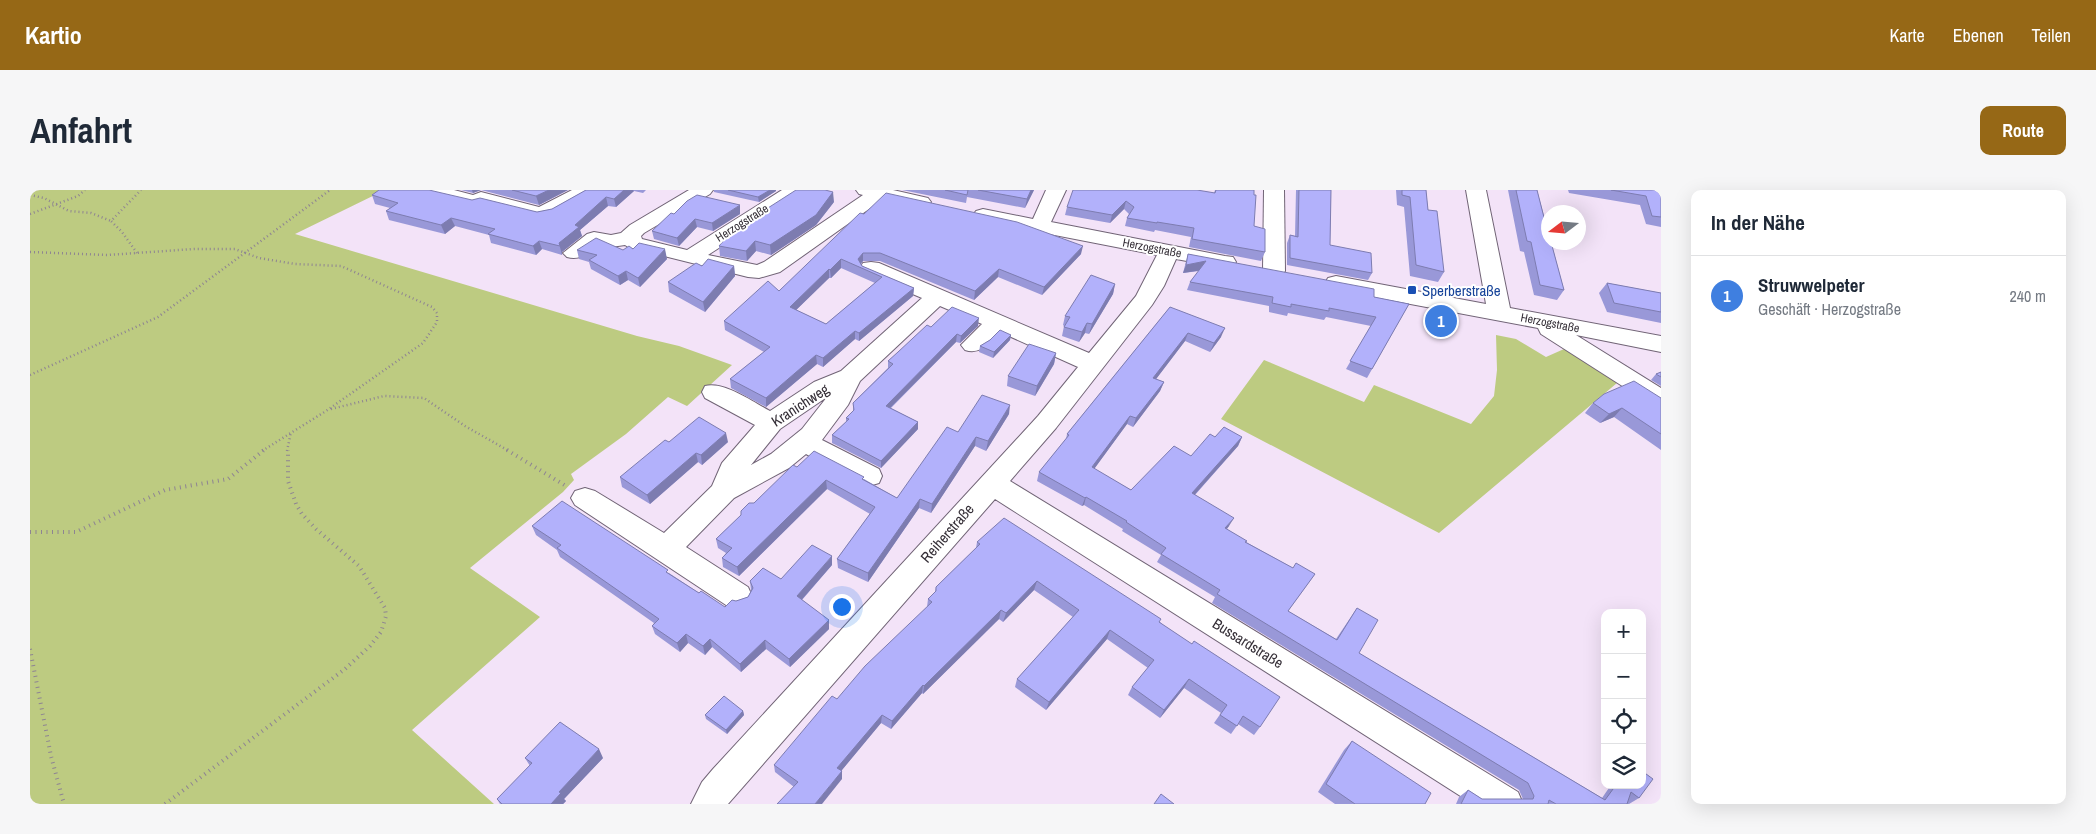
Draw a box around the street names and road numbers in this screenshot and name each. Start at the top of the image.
street label: Herzogstraße [712,200,772,246]
street label: Herzogstraße [1121,234,1183,262]
street label: Herzogstraße [1519,309,1581,337]
street label: Kranichweg [767,378,833,431]
street label: Reiherstraße [916,499,979,567]
street label: Bussardstraße [1209,613,1288,673]

